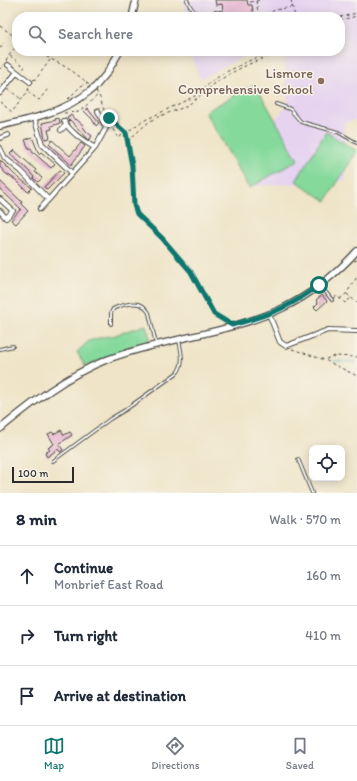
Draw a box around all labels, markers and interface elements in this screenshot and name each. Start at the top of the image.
search box [12,12,345,56]
icon: search [26,23,48,45]
text: Search here [58,25,133,43]
place label: Lismore Comprehensive School [178,65,313,98]
marker: Lismore Comprehensive School [316,76,326,86]
route end [100,109,118,127]
route start [310,276,328,294]
map controls [309,445,345,481]
button: locate [309,445,345,481]
scale bar [12,465,74,484]
text: 100 m [18,467,48,480]
text: 8 min [16,509,57,529]
text: Walk · 570 m [269,512,341,527]
text: Continue [54,559,113,577]
icon: ahead [16,565,38,587]
text: 160 m [306,568,341,583]
text: Monbrief East Road [54,577,164,592]
icon: right [16,625,38,647]
text: Turn right [54,627,118,645]
text: 410 m [305,628,341,643]
icon: arrive [16,685,38,707]
text: Arrive at destination [54,687,186,705]
tab: Map [43,735,65,772]
tab: Directions [151,735,200,772]
tab: Saved [286,735,314,772]

